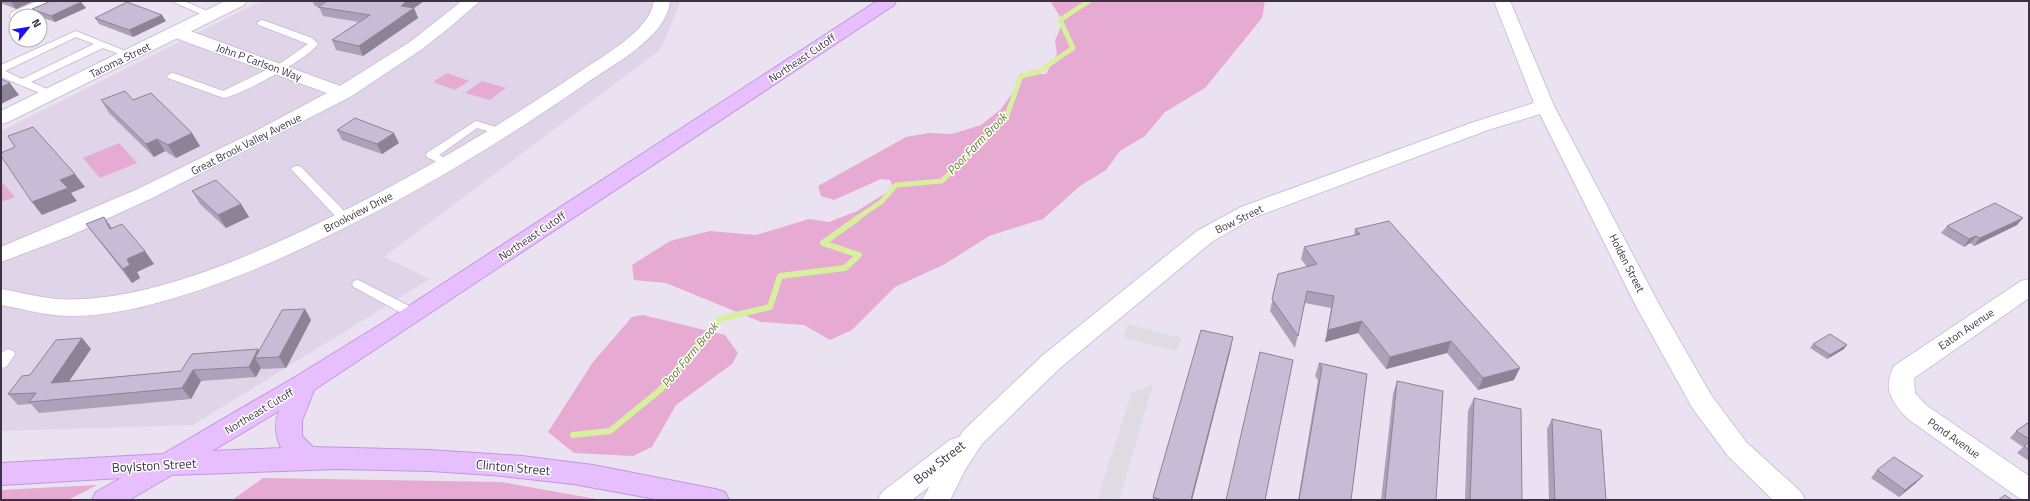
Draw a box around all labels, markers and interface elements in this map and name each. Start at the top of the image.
north arrow [8,8,48,48]
text: N [28,16,45,30]
street label: Northeast Cutoff [765,29,839,86]
street label: Tacoma Street [87,38,153,82]
street label: John P Carlson Way [214,39,304,85]
water label: Poor Farm Brook [942,107,1012,179]
street label: Great Brook Valley Avenue [188,109,304,179]
street label: Brookview Drive [321,188,396,236]
street label: Bow Street [1212,200,1266,238]
street label: Northeast Cutoff [495,207,569,264]
street label: Holden Street [1605,231,1649,295]
street label: Eaton Avenue [1935,304,1997,354]
water label: Poor Farm Brook [657,317,724,391]
street label: Northeast Cutoff [221,384,297,438]
street label: Pond Avenue [1924,414,1984,462]
street label: Bow Street [909,435,970,489]
street label: Boylston Street [111,453,197,477]
street label: Clinton Street [475,454,551,480]

